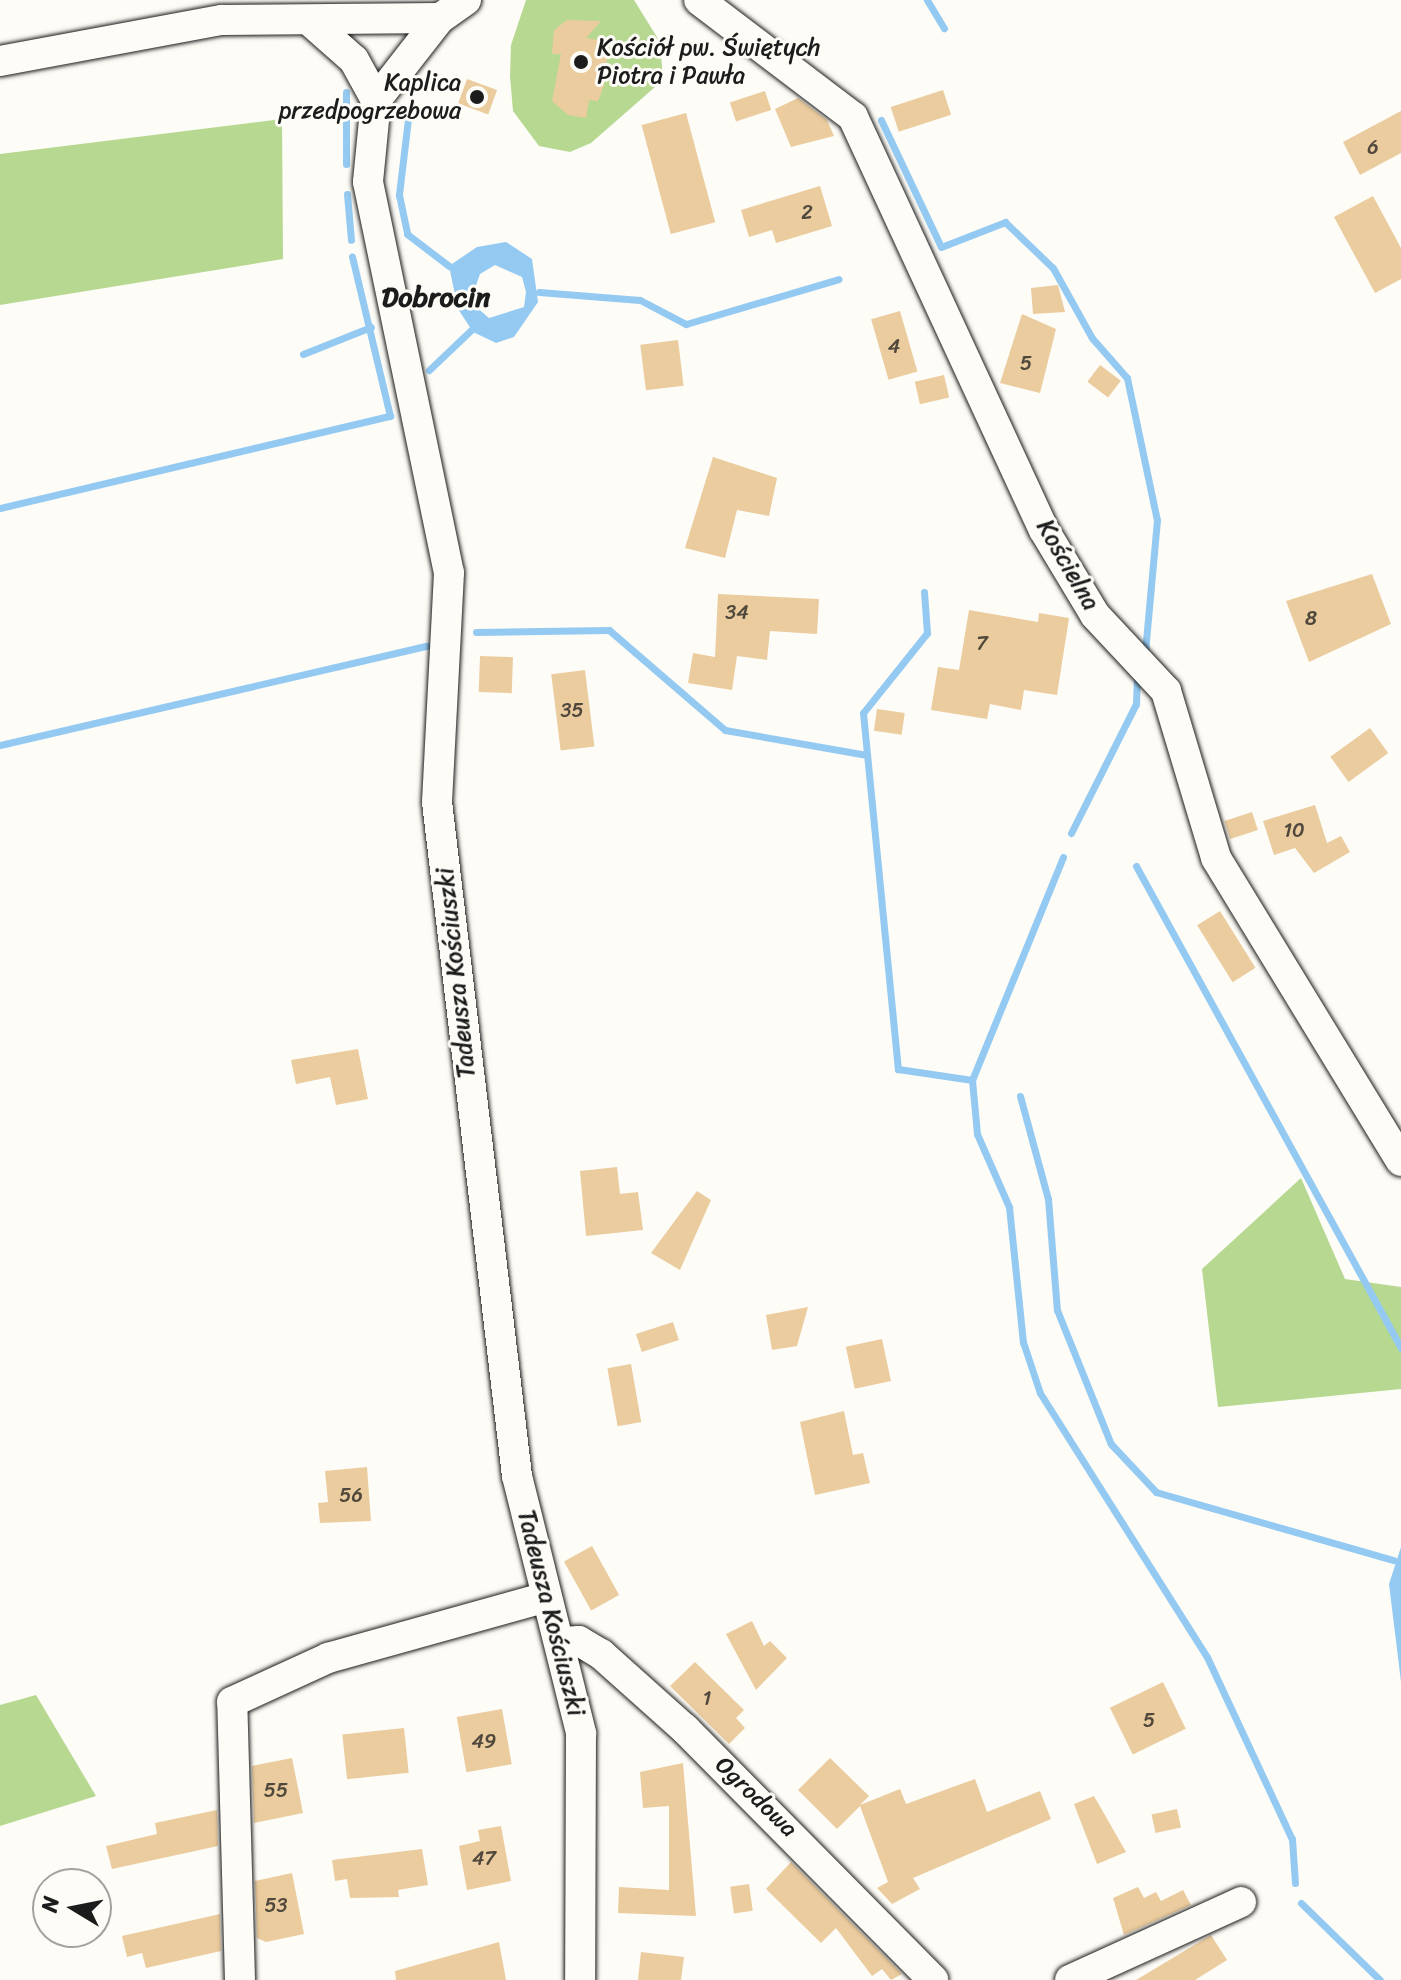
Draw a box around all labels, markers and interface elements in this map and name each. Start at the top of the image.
place label: Kościół pw. Świętych Piotra i Pawła [597,34,820,90]
marker: Kościół pw. Świętych Piotra i Pawła [572,53,590,71]
place label: Kaplica przedpogrzebowa [279,69,461,125]
marker: Kaplica przedpogrzebowa [468,88,486,106]
house number: 6 [1367,135,1379,159]
house number: 2 [801,200,813,224]
district label: Dobrocin [382,280,490,314]
house number: 4 [888,334,900,358]
house number: 5 [1020,351,1032,375]
street label: Kościelna [1031,515,1105,615]
house number: 34 [725,600,749,624]
house number: 8 [1305,606,1317,630]
house number: 7 [976,631,988,655]
house number: 35 [560,698,584,722]
house number: 10 [1283,818,1305,842]
street label: Tadeusza Kościuszki [431,866,481,1080]
house number: 56 [339,1483,363,1507]
street label: Tadeusza Kościuszki [511,1506,591,1720]
house number: 1 [703,1686,711,1710]
house number: 5 [1143,1708,1155,1732]
house number: 49 [472,1729,496,1753]
street label: Ogrodowa [709,1751,803,1843]
house number: 55 [264,1778,288,1802]
house number: 47 [472,1846,496,1870]
north arrow [32,1868,112,1948]
text: N [29,1893,70,1915]
house number: 53 [264,1893,288,1917]

